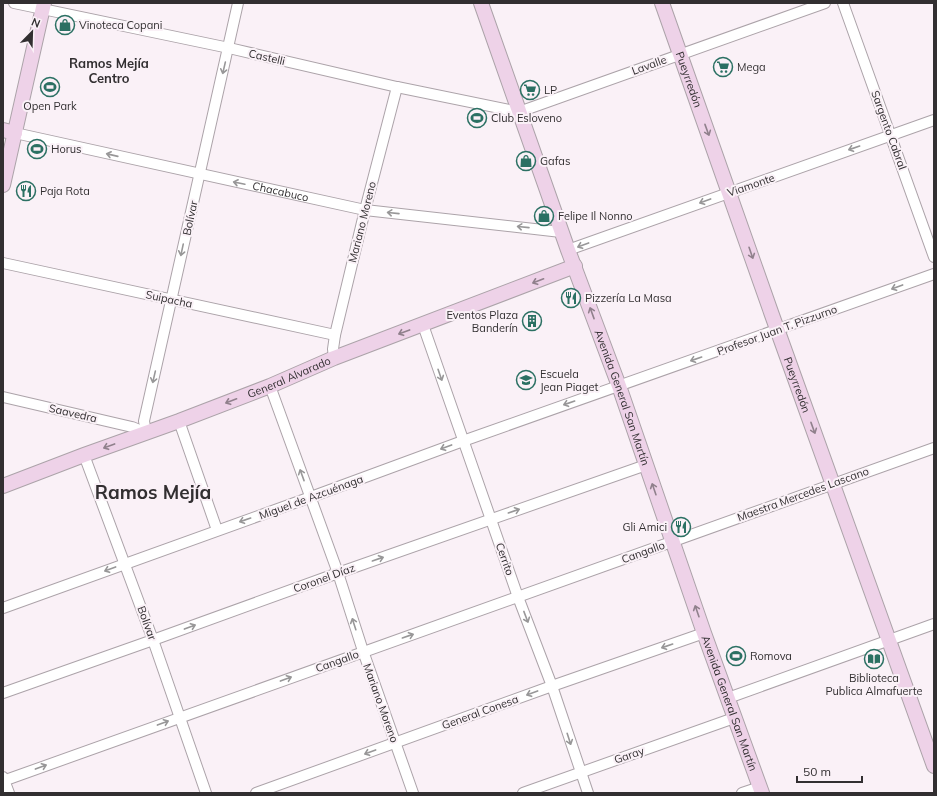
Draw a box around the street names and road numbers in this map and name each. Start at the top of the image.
street label: Castelli [247,46,287,68]
street label: Pueyrredón [673,49,705,109]
street label: Lavalle [630,52,668,78]
street label: Sargento Cabral [868,89,910,171]
street label: Viamonte [726,170,776,200]
street label: Chacabuco [251,178,310,204]
street label: Mariano Moreno [345,180,379,264]
street label: Bolívar [179,199,201,237]
street label: Suipacha [144,287,194,311]
street label: Profesor Juan T. Pizzurno [715,302,839,358]
street label: Avenida General San Martín [591,328,653,467]
street label: General Alvarado [245,353,333,401]
street label: Pueyrredón [781,355,814,415]
street label: Saavedra [48,401,98,425]
street label: Maestra Mercedes Lascano [735,464,871,524]
street label: Miguel de Azcuénaga [257,472,365,522]
street label: Cangallo [619,538,667,566]
street label: Cerrito [493,541,517,577]
street label: Coronel Díaz [291,560,357,596]
street label: Bolívar [134,604,160,642]
street label: Avenida General San Martín [698,633,760,773]
street label: Cangallo [313,647,361,675]
street label: Mariano Moreno [360,662,402,744]
street label: General Conesa [440,692,520,732]
street label: Garay [612,743,646,767]

